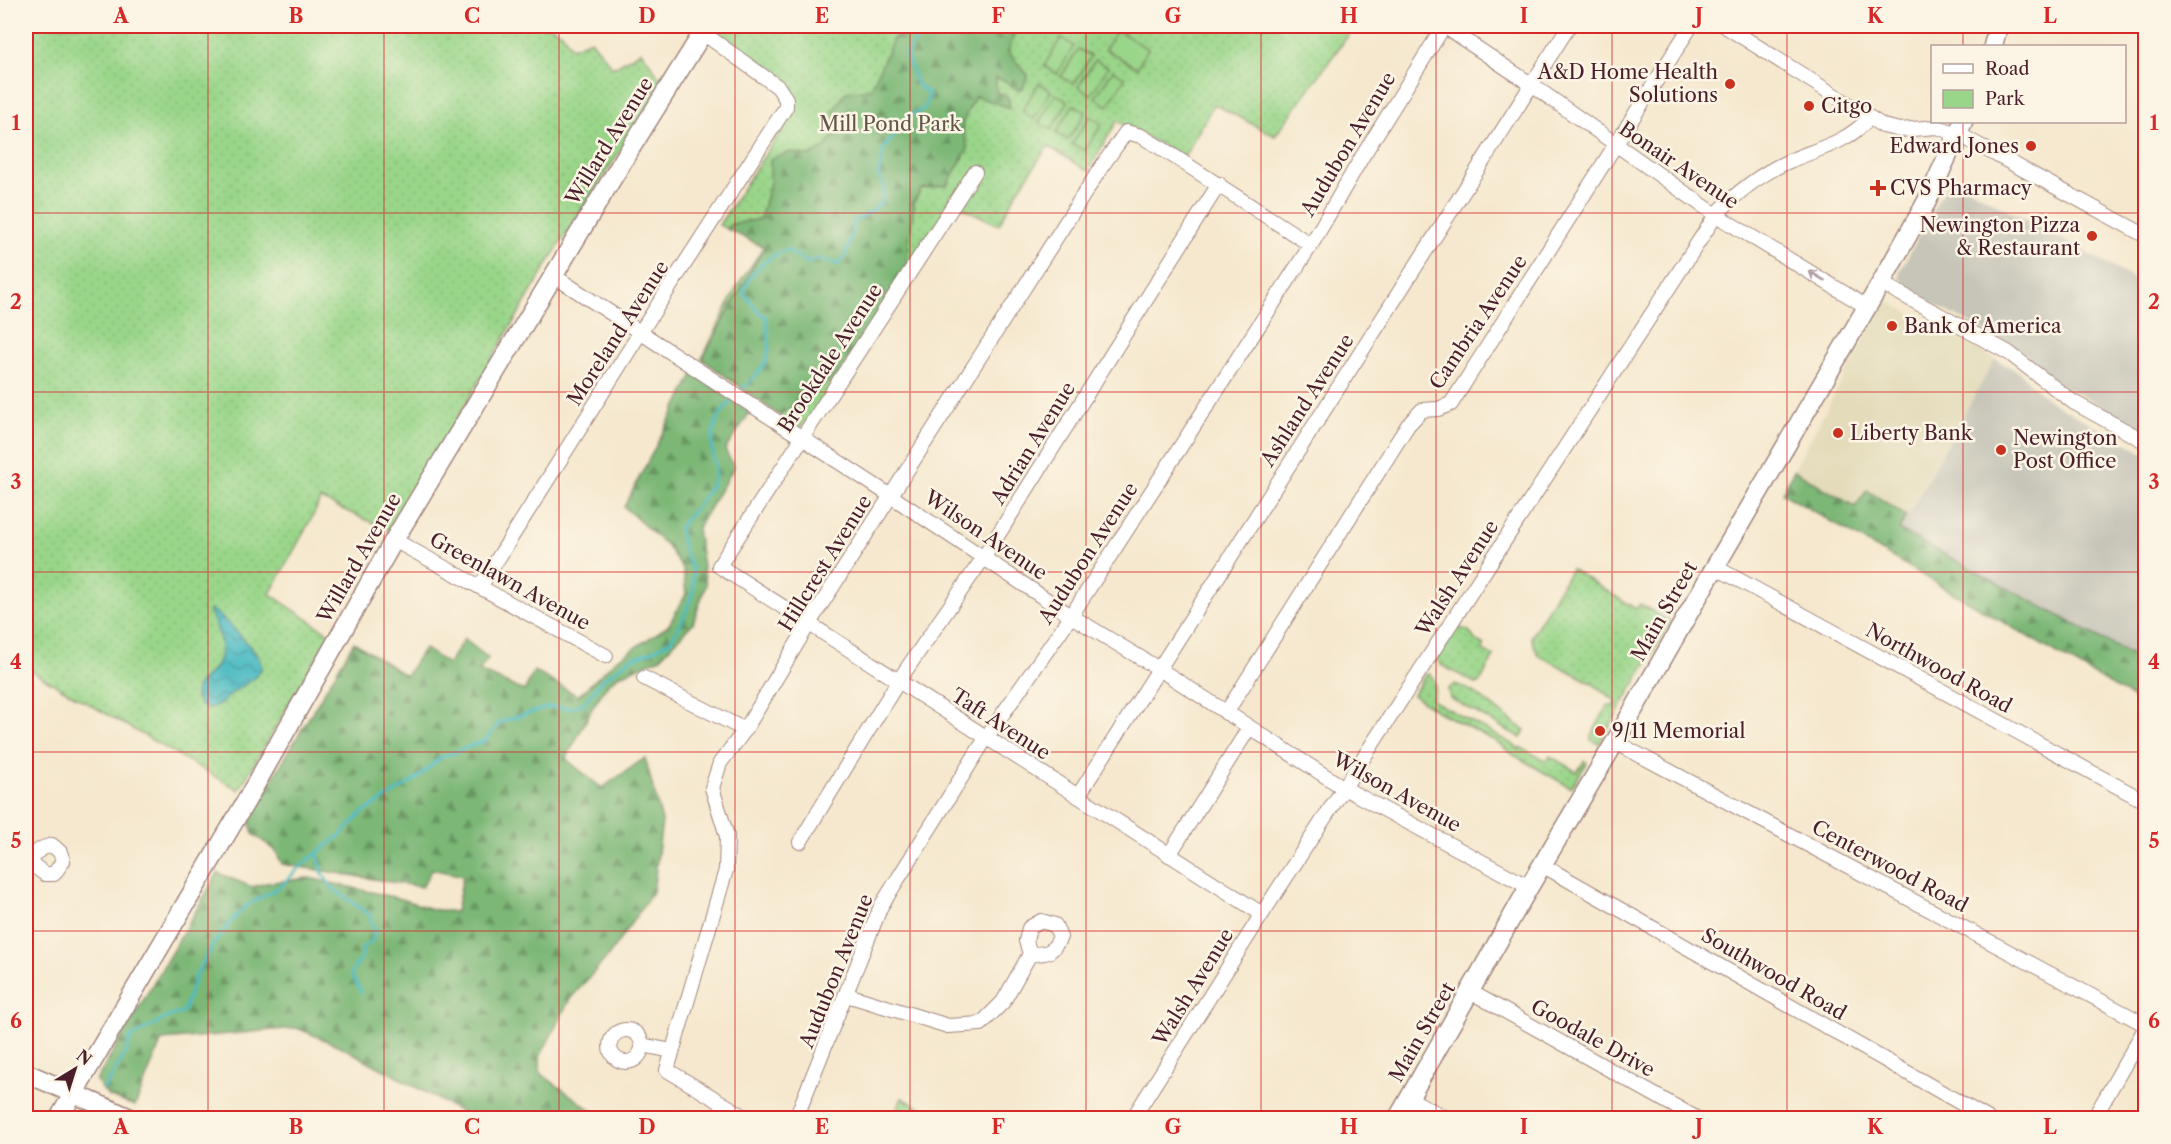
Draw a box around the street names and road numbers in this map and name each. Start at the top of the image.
street label: Audubon Avenue [1295,68,1400,221]
street label: Willard Avenue [560,73,658,210]
street label: Bonair Avenue [1615,116,1743,214]
street label: Cambria Avenue [1424,250,1532,394]
street label: Moreland Avenue [562,256,674,410]
street label: Brookdale Avenue [773,279,887,437]
street label: Ashland Avenue [1255,329,1359,471]
street label: Adrian Avenue [985,377,1080,510]
street label: Audubon Avenue [1033,478,1143,629]
street label: Wilson Avenue [919,485,1052,585]
street label: Willard Avenue [312,489,406,628]
street label: Hillcrest Avenue [773,490,877,636]
street label: Walsh Avenue [1410,516,1503,641]
street label: Greenlawn Avenue [426,527,594,635]
street label: Main Street [1626,557,1702,665]
street label: Northwood Road [1862,618,2016,718]
street label: Taft Avenue [947,683,1055,765]
street label: Wilson Avenue [1328,746,1465,837]
street label: Centerwood Road [1808,815,1972,917]
street label: Audubon Avenue [794,891,878,1052]
street label: Southwood Road [1697,923,1851,1025]
street label: Walsh Avenue [1147,924,1239,1051]
street label: Main Street [1384,978,1460,1086]
street label: Goodale Drive [1527,994,1659,1082]

